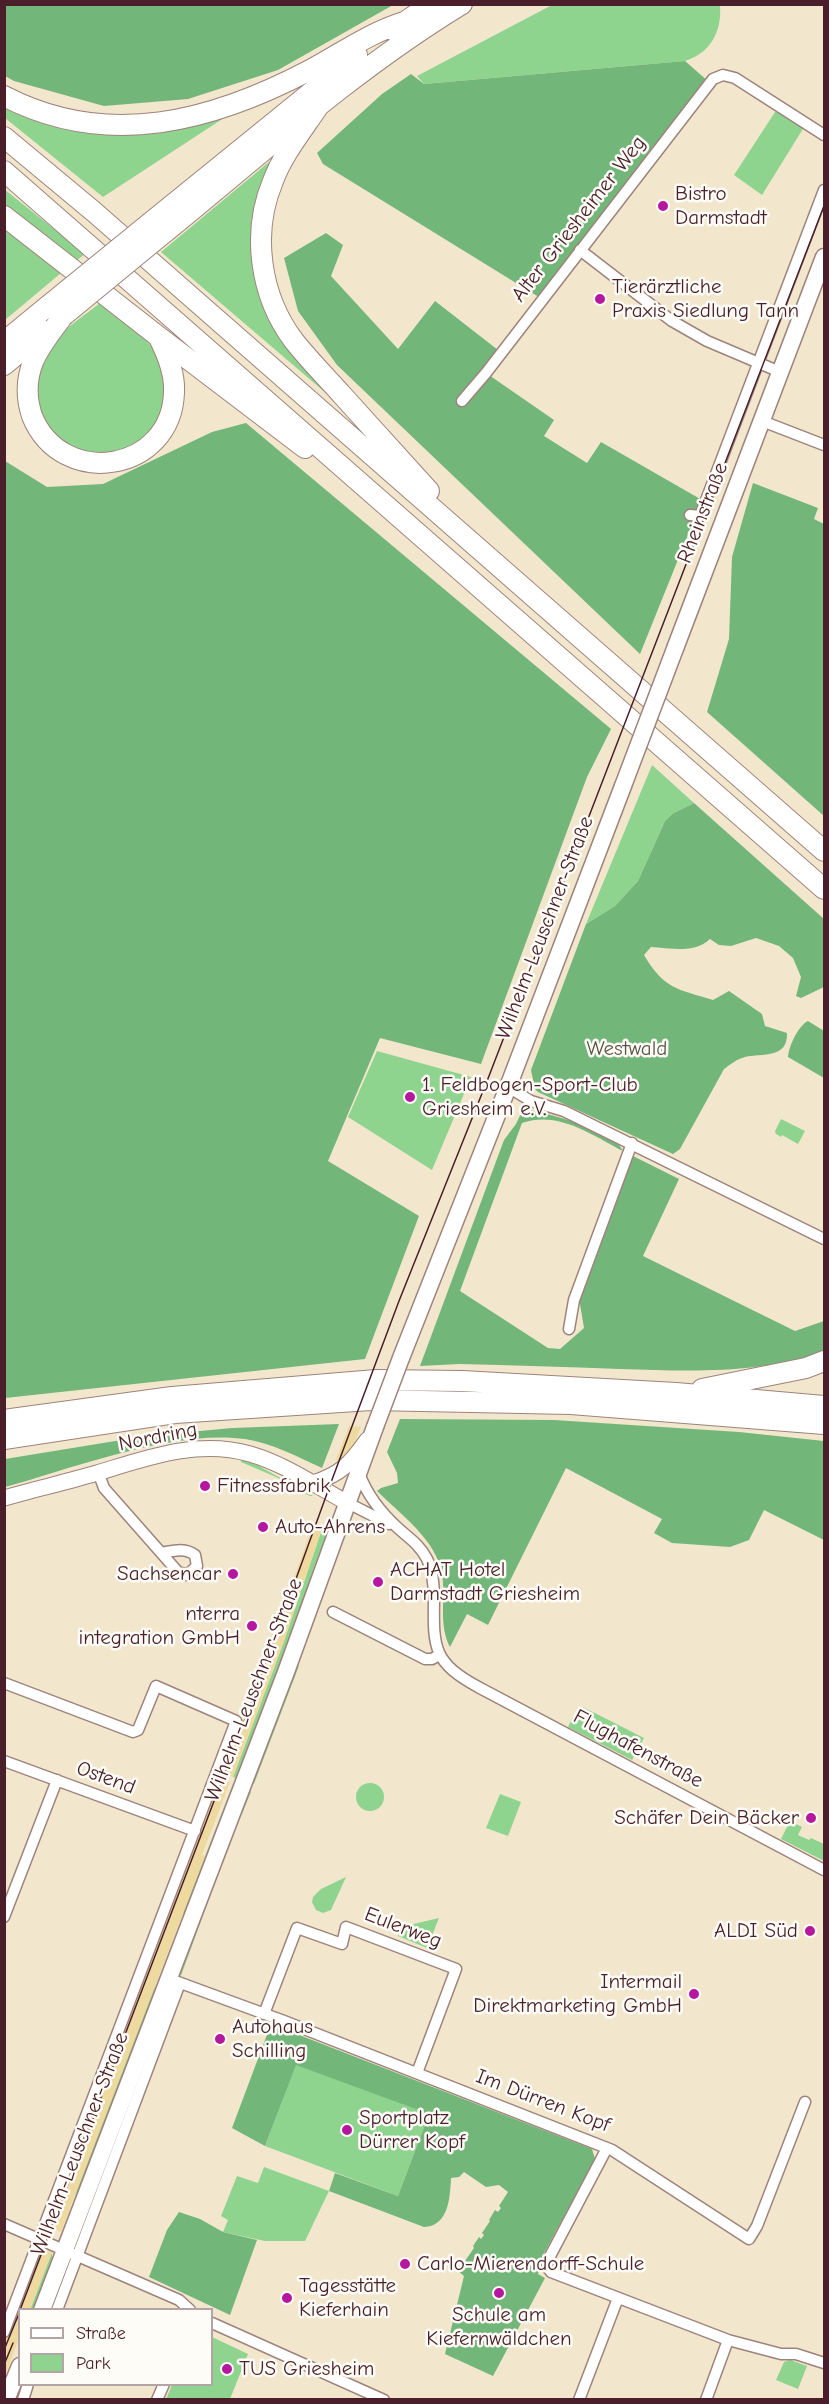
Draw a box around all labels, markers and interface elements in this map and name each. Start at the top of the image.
street label: Alter Griesheimer Weg [506,131,652,307]
place label: Bistro Darmstadt [675,181,767,231]
marker: Bistro Darmstadt [656,199,670,213]
place label: Tierärztliche Praxis Siedlung Tann [612,274,799,324]
marker: Tierärztliche Praxis Siedlung Tann [593,292,607,306]
street label: Rheinstraße [672,459,734,567]
street label: Wilhelm-Leuschner-Straße [491,813,599,1043]
park label: Westwald [587,1036,667,1062]
place label: 1. Feldbogen-Sport-Club Griesheim e.V. [422,1072,638,1122]
marker: 1. Feldbogen-Sport-Club Griesheim e.V. [403,1090,417,1104]
street label: Nordring [117,1417,199,1457]
place label: Fitnessfabrik [217,1473,330,1499]
marker: Fitnessfabrik [198,1479,212,1493]
place label: Auto-Ahrens [275,1514,385,1540]
marker: Auto-Ahrens [256,1520,270,1534]
place label: ACHAT Hotel Darmstadt Griesheim [390,1557,580,1607]
place label: Sachsencar [117,1561,221,1587]
marker: Sachsencar [226,1567,240,1581]
street label: Wilhelm-Leuschner-Straße [200,1575,308,1805]
marker: ACHAT Hotel Darmstadt Griesheim [371,1575,385,1589]
place label: nterra integration GmbH [78,1601,240,1651]
marker: nterra integration GmbH [245,1619,259,1633]
street label: Flughafenstraße [569,1704,707,1794]
street label: Ostend [73,1756,139,1800]
place label: Schäfer Dein Bäcker [614,1805,799,1831]
marker: Schäfer Dein Bäcker [804,1811,818,1825]
street label: Eulerweg [361,1902,445,1954]
place label: ALDI Süd [714,1918,798,1944]
marker: ALDI Süd [803,1924,817,1938]
place label: Intermail Direktmarketing GmbH [473,1969,682,2019]
marker: Intermail Direktmarketing GmbH [687,1987,701,2001]
place label: Autohaus Schilling [232,2014,313,2064]
street label: Wilhelm-Leuschner-Straße [26,2029,134,2259]
marker: Autohaus Schilling [213,2032,227,2046]
street label: Im Dürren Kopf [472,2064,614,2138]
place label: Sportplatz Dürrer Kopf [359,2105,465,2155]
marker: Sportplatz Dürrer Kopf [340,2123,354,2137]
place label: Carlo-Mierendorff-Schule [417,2251,644,2277]
marker: Carlo-Mierendorff-Schule [398,2257,412,2271]
place label: Tagesstätte Kieferhain [299,2273,396,2323]
marker: Schule am Kiefernwäldchen [492,2286,506,2300]
marker: Tagesstätte Kieferhain [280,2291,294,2305]
place label: Schule am Kiefernwäldchen [426,2302,572,2352]
legend [18,2308,213,2386]
text: Straße [76,2323,126,2344]
text: Park [76,2353,110,2374]
place label: TUS Griesheim [239,2356,374,2382]
marker: TUS Griesheim [220,2362,234,2376]

